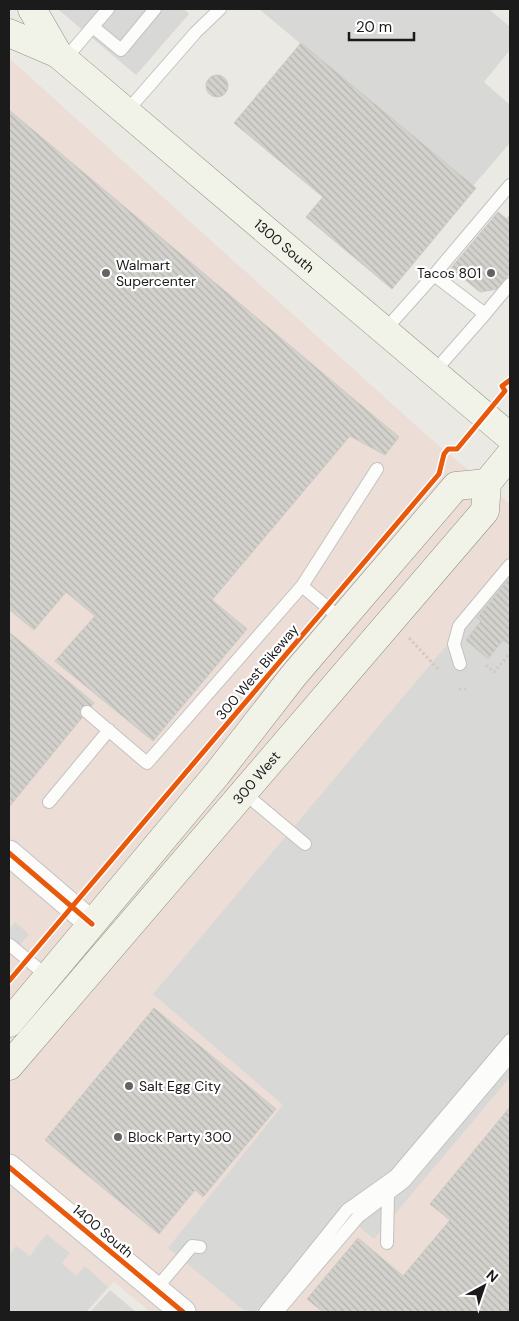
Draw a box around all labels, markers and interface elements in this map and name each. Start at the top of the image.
scale bar [349,10,414,42]
text: 20 m [356,17,392,37]
street label: 1300 South [250,215,318,276]
place label: Walmart Supercenter [116,256,196,290]
place label: Tacos 801 [417,264,481,282]
marker: Walmart Supercenter [100,267,112,279]
marker: Tacos 801 [485,267,497,279]
street label: 300 West Bikeway [212,620,302,724]
street label: 300 West [229,747,284,808]
place label: Salt Egg City [139,1077,221,1095]
marker: Salt Egg City [123,1080,135,1092]
place label: Block Party 300 [128,1128,232,1146]
marker: Block Party 300 [112,1131,124,1143]
street label: 1400 South [69,1200,137,1262]
north arrow [459,1261,509,1311]
text: N [483,1266,502,1286]

